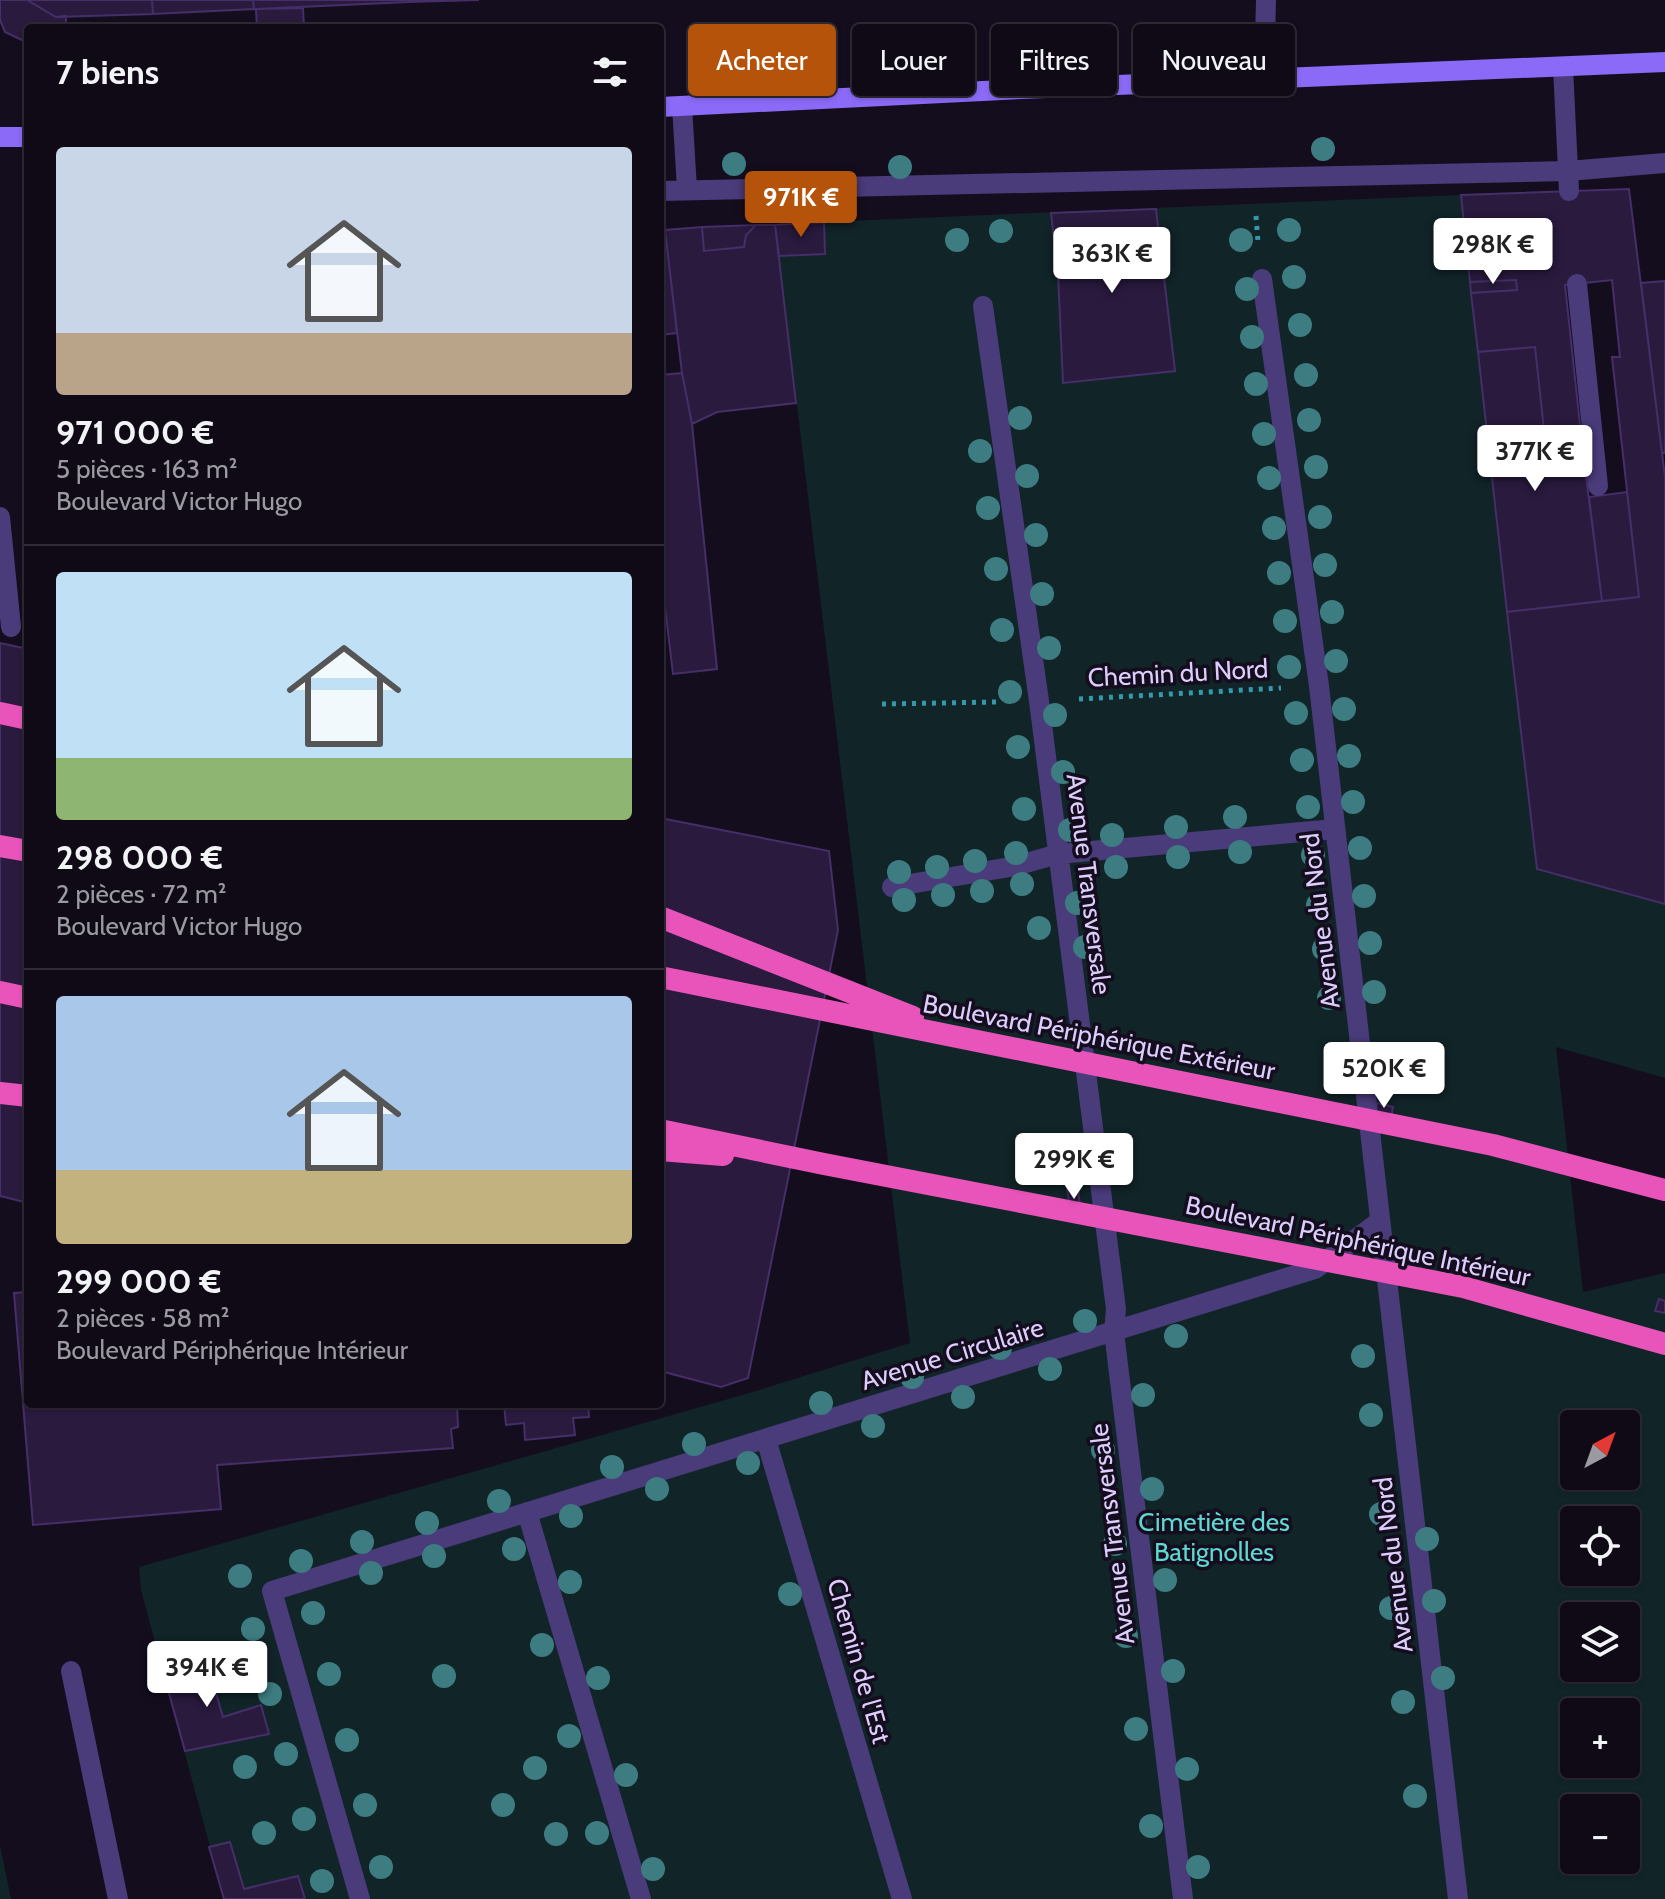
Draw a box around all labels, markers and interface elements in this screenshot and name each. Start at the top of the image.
chip: Acheter [688,24,836,96]
chip: Louer [852,24,975,96]
chip: Filtres [991,24,1117,96]
chip: Nouveau [1133,24,1295,96]
icon: filters [588,50,632,94]
text: 7 biens [56,51,159,93]
pin: 971K € [736,171,866,239]
text: 971K € [763,181,839,213]
icon: home [272,199,416,343]
pin: 298K € [1428,218,1558,286]
pin: 363K € [1047,227,1177,295]
text: 298K € [1452,228,1534,260]
text: 363K € [1071,237,1153,269]
text: 971 000 € [56,411,214,453]
pin: 377K € [1470,425,1600,493]
text: 377K € [1495,435,1575,467]
text: 5 pièces · 163 m² [56,453,237,485]
text: Boulevard Victor Hugo [56,485,302,517]
icon: home [272,624,416,768]
street label: Chemin du Nord [1087,652,1269,694]
street label: Avenue Transversale [1060,772,1118,996]
street label: Avenue du Nord [1293,831,1347,1011]
text: 298 000 € [56,836,223,878]
text: 2 pièces · 72 m² [56,878,226,910]
text: Boulevard Victor Hugo [56,910,302,942]
street label: Boulevard Périphérique Extérieur [920,987,1279,1087]
pin: 520K € [1319,1042,1449,1110]
icon: home [272,1048,416,1192]
text: 520K € [1342,1052,1426,1084]
pin: 299K € [1009,1133,1139,1201]
text: 299K € [1033,1143,1115,1175]
street label: Boulevard Périphérique Intérieur [1183,1189,1534,1293]
text: 299 000 € [56,1260,221,1302]
text: 2 pièces · 58 m² [56,1302,229,1334]
street label: Avenue Circulaire [857,1311,1047,1397]
text: Boulevard Périphérique Intérieur [56,1334,408,1366]
north arrow [1560,1410,1640,1490]
map controls [1560,1410,1640,1874]
street label: Avenue Transversale [1083,1422,1141,1646]
street label: Avenue du Nord [1366,1475,1420,1655]
park label: Cimetière des Batignolles [1138,1506,1290,1568]
button: locate [1560,1506,1640,1586]
street label: Chemin de l'Est [820,1575,898,1747]
button: layers [1560,1602,1640,1682]
pin: 394K € [142,1641,272,1709]
text: 394K € [165,1651,249,1683]
button: + [1560,1698,1640,1778]
button: − [1560,1794,1640,1874]

